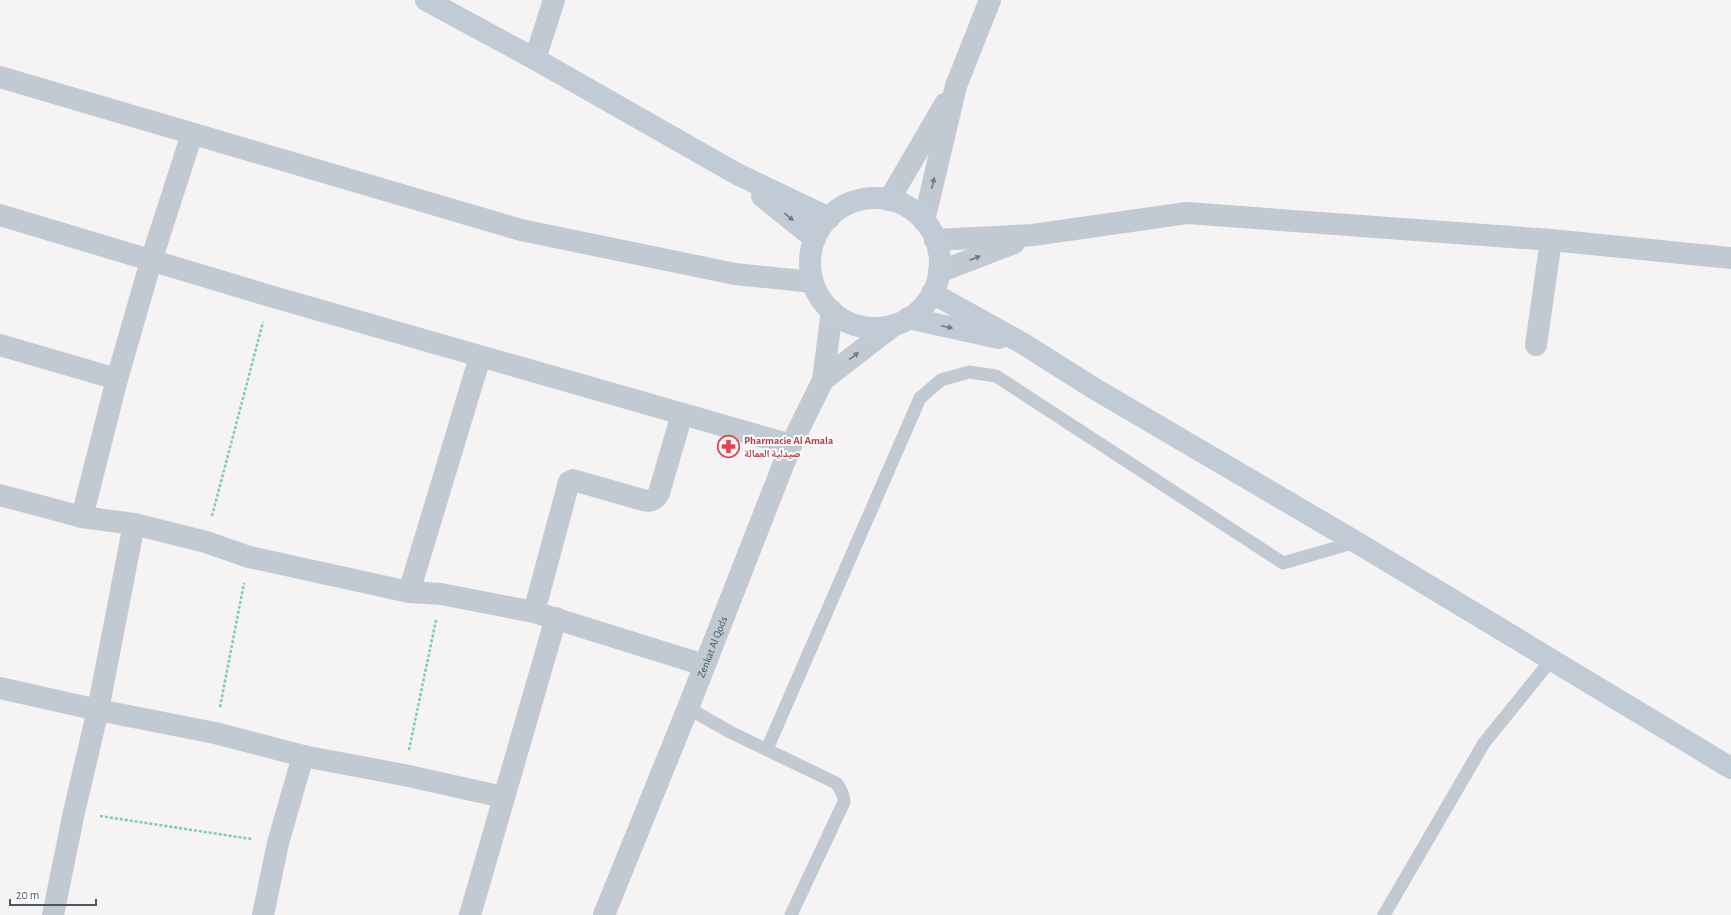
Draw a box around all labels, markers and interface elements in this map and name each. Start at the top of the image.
one-way arrow [931,177,937,189]
one-way arrow [783,213,794,221]
one-way arrow [970,254,982,260]
one-way arrow [940,324,953,330]
one-way arrow [848,352,859,361]
pharmacy icon: Pharmacie Al Amala صيدلية العمالة [715,433,741,459]
place label: Pharmacie Al Amala صيدلية العمالة [744,435,834,459]
street label: Zenkat Al Qods [695,615,729,679]
scale bar [10,881,96,907]
text: 20 m [16,889,39,901]

